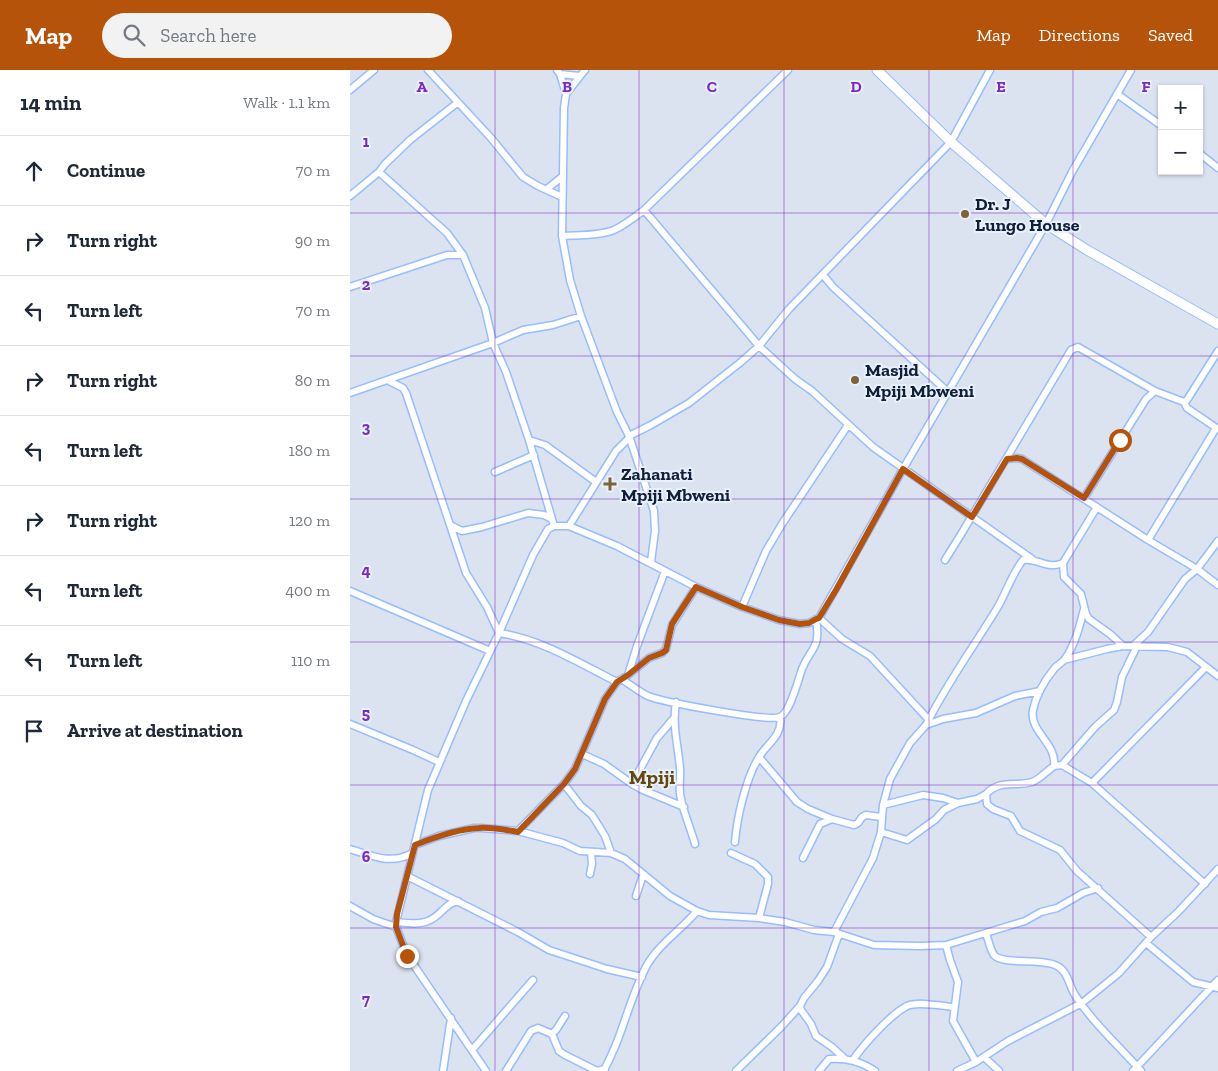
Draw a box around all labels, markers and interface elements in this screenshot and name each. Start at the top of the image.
search box [102,13,452,58]
text: Map [25,21,72,50]
icon: search [120,21,148,49]
text: Search here [160,24,257,47]
text: Map [976,24,1011,46]
text: Directions [1039,24,1120,46]
text: Saved [1148,24,1193,46]
text: A [417,77,428,96]
text: B [562,77,572,96]
text: C [707,77,717,96]
text: D [850,77,862,96]
text: E [996,77,1006,96]
text: F [1141,77,1151,96]
map controls [1158,85,1203,175]
button: + [1158,85,1203,130]
text: 14 min [20,90,82,115]
text: Walk · 1.1 km [243,93,330,112]
button: − [1158,130,1203,175]
text: 1 [363,132,370,151]
icon: ahead [20,157,48,185]
text: Continue [67,159,145,182]
text: 70 m [296,161,330,180]
place label: Dr. J Lungo House [975,193,1080,236]
marker: Dr. J Lungo House [959,208,971,220]
icon: right [20,227,48,255]
text: Turn right [67,229,157,252]
text: 90 m [295,231,330,250]
text: 2 [362,275,371,294]
icon: left [20,297,48,325]
text: Turn left [67,299,142,322]
text: 70 m [296,301,330,320]
place label: Masjid Mpiji Mbweni [865,359,975,402]
icon: right [20,367,48,395]
text: Turn right [67,369,157,392]
text: 80 m [295,371,330,390]
marker: Masjid Mpiji Mbweni [849,374,861,386]
text: 3 [362,418,371,437]
route start [1109,429,1132,452]
icon: left [20,437,48,465]
text: Turn left [67,439,142,462]
text: 180 m [289,441,330,460]
place label: Zahanati Mpiji Mbweni [621,463,731,506]
marker: Zahanati Mpiji Mbweni [603,477,617,491]
icon: right [20,507,48,535]
text: Turn right [67,509,157,532]
text: 120 m [289,511,330,530]
text: 4 [361,561,371,580]
icon: left [20,577,48,605]
text: Turn left [67,579,142,602]
text: 400 m [286,581,330,600]
icon: left [20,647,48,675]
text: Turn left [67,649,142,672]
text: 110 m [291,651,330,670]
text: 5 [362,704,370,723]
icon: arrive [20,717,48,745]
text: Arrive at destination [67,719,243,742]
district label: Mpiji [629,765,675,789]
text: 6 [362,847,371,866]
route end [396,945,419,968]
text: 7 [362,990,370,1009]

